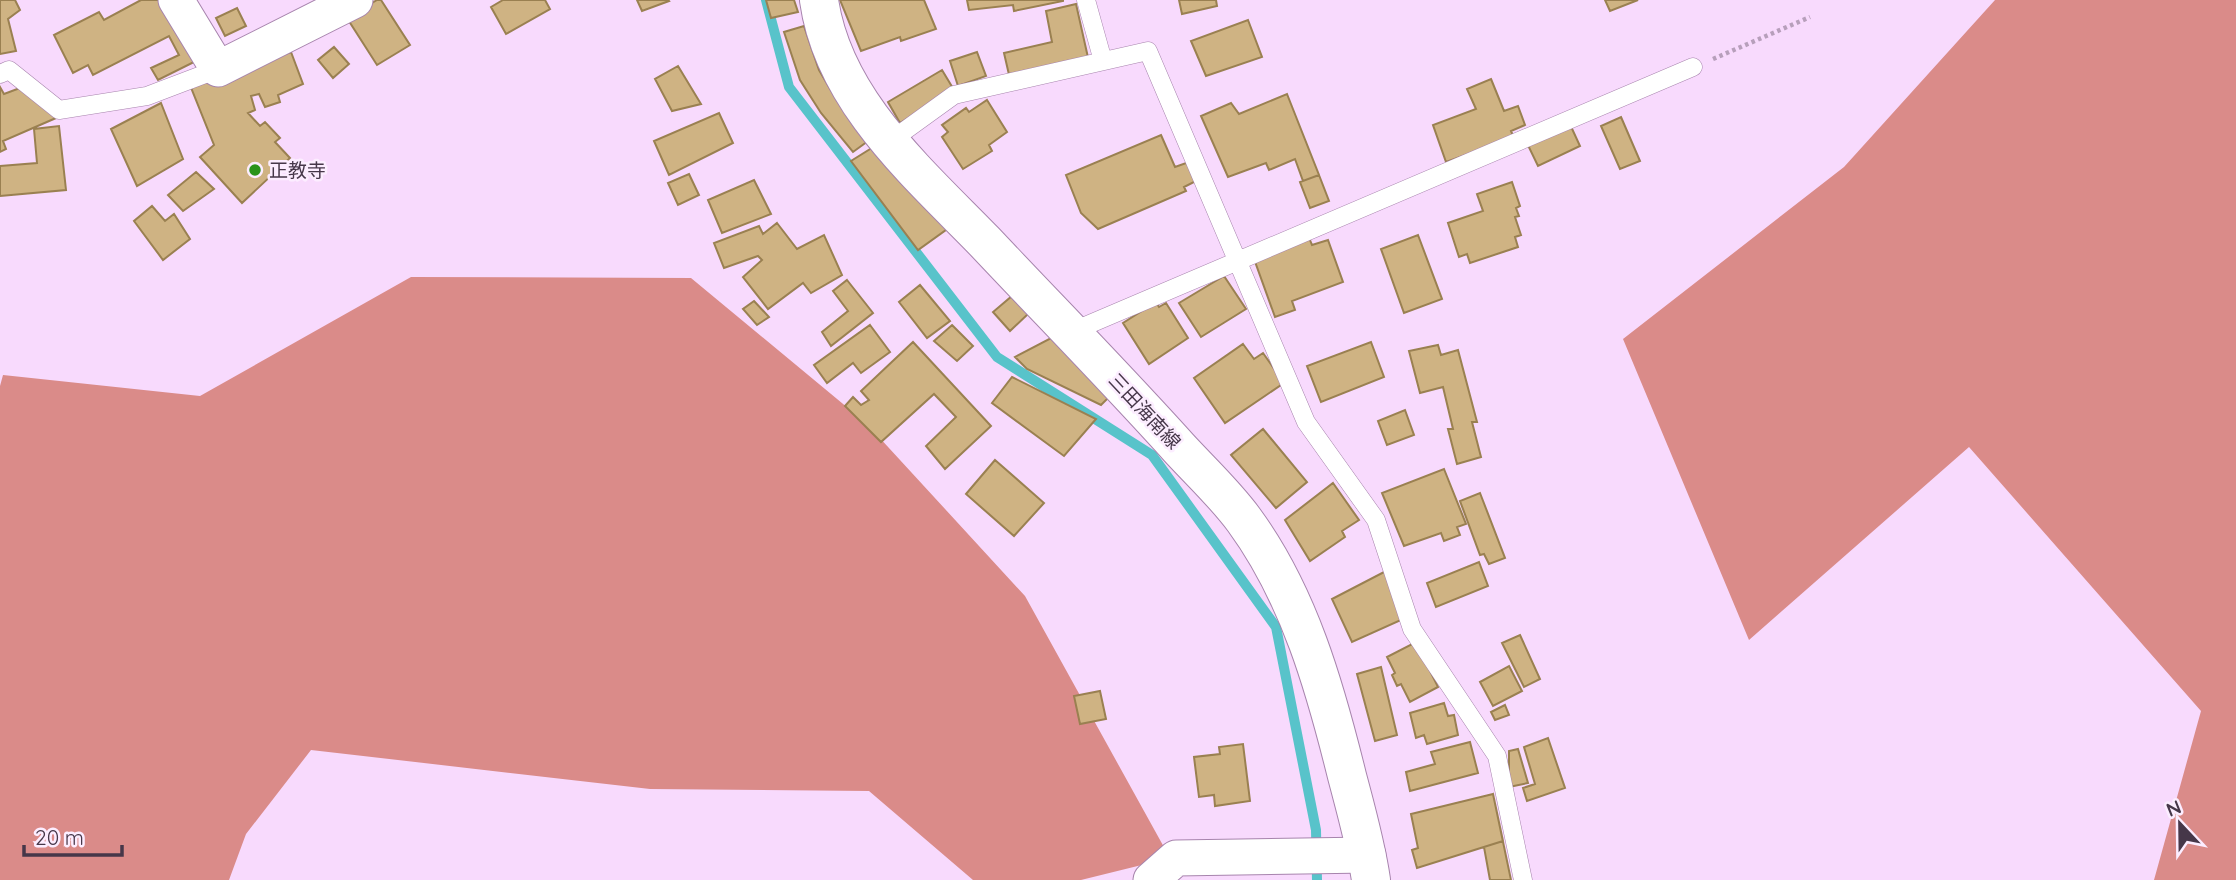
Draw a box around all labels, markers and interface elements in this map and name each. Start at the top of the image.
place label: 正教寺 [269,158,326,182]
marker: 正教寺 [247,162,263,178]
street label: 三田海南線 [1104,368,1186,454]
north arrow [2145,789,2215,859]
text: N [2163,794,2185,822]
scale bar [24,814,122,858]
text: 20 m [35,824,84,850]

